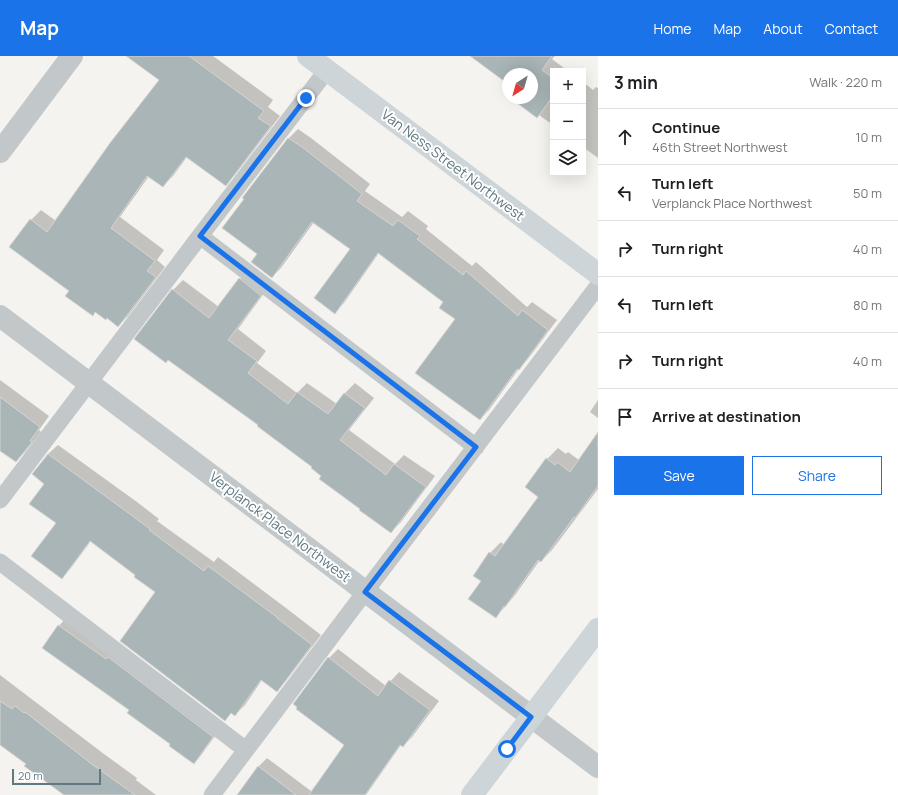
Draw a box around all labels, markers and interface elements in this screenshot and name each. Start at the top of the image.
text: Map [20,15,59,41]
text: Home [654,19,691,38]
text: Map [713,19,741,38]
text: About [763,19,803,38]
text: Contact [825,19,878,38]
north arrow [502,68,538,104]
map controls [550,68,586,176]
button: + [550,68,586,104]
text: 3 min [614,71,658,94]
text: Walk · 220 m [809,73,882,91]
route end [297,89,315,107]
button: − [550,104,586,140]
street label: Van Ness Street Northwest [378,105,529,225]
text: Continue [652,117,720,138]
icon: ahead [614,126,636,148]
text: 10 m [855,128,882,146]
text: 46th Street Northwest [652,138,788,156]
button: layers [550,140,586,176]
text: Turn left [652,173,714,194]
icon: left [614,182,636,204]
text: 50 m [853,184,882,202]
text: Verplanck Place Northwest [652,194,812,212]
icon: right [614,238,636,260]
text: Turn right [652,238,723,259]
text: 40 m [853,240,882,258]
icon: left [614,294,636,316]
text: Turn left [652,294,714,315]
text: 80 m [853,296,882,314]
icon: right [614,350,636,372]
text: Turn right [652,350,723,371]
text: 40 m [853,352,882,370]
icon: arrive [614,406,636,428]
text: Arrive at destination [652,406,801,427]
button: Save [614,456,744,495]
button: Share [752,456,882,495]
street label: Verplanck Place Northwest [206,467,355,586]
route start [498,740,516,758]
scale bar [12,767,101,786]
text: 20 m [18,768,43,783]

